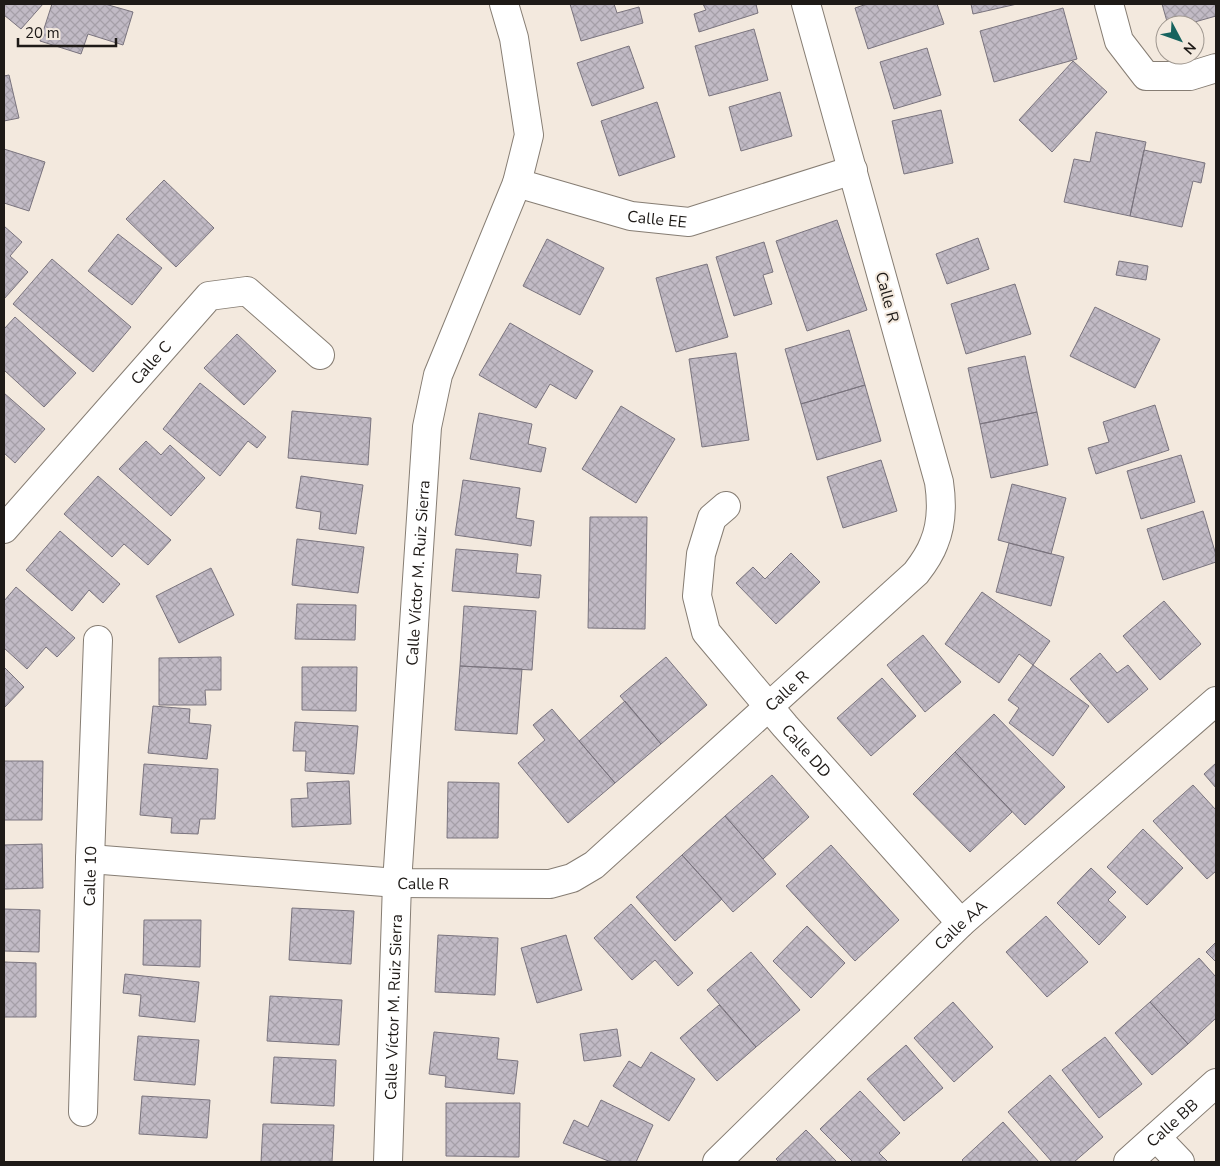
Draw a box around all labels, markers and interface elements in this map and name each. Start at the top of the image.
scale bar [18,15,115,47]
north arrow [1155,15,1205,65]
text: 20 m [25,23,60,43]
text: N [1179,38,1200,58]
street label: Calle EE [626,206,688,234]
street label: Calle R [870,269,904,325]
street label: Calle C [126,336,177,390]
street label: Calle Víctor M. Ruiz Sierra [401,479,435,666]
street label: Calle R [760,666,814,717]
street label: Calle DD [776,720,836,783]
street label: Calle 10 [79,846,102,907]
street label: Calle R [397,873,449,895]
street label: Calle AA [930,895,992,955]
street label: Calle Víctor M. Ruiz Sierra [380,914,408,1100]
street label: Calle BB [1142,1094,1203,1152]

